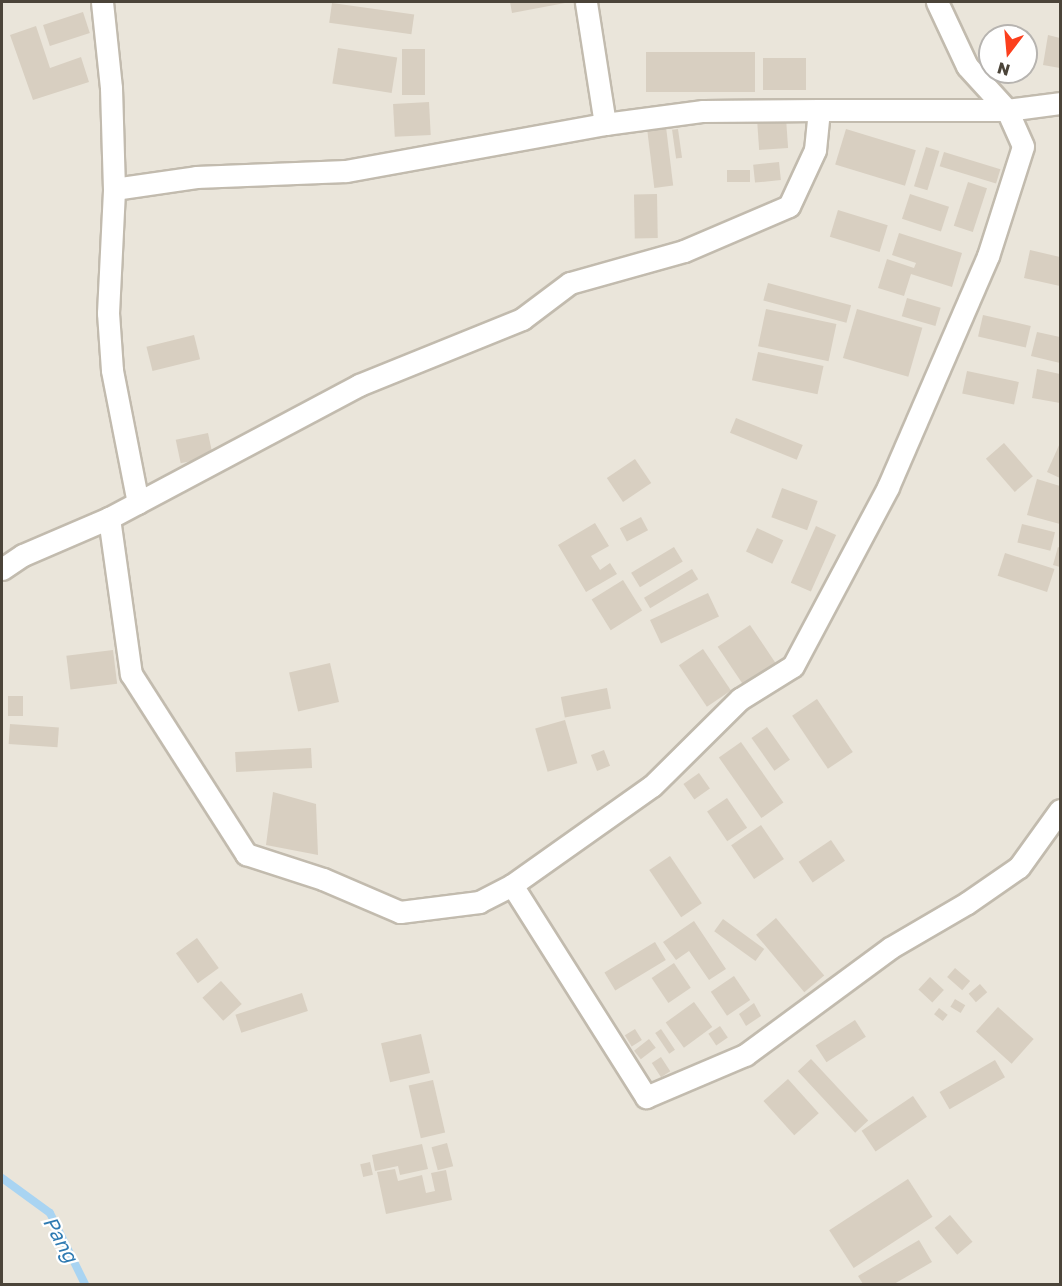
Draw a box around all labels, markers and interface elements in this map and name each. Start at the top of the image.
north arrow [978,24,1038,84]
text: N [995,58,1012,81]
water label: Pang [39,1212,83,1266]

